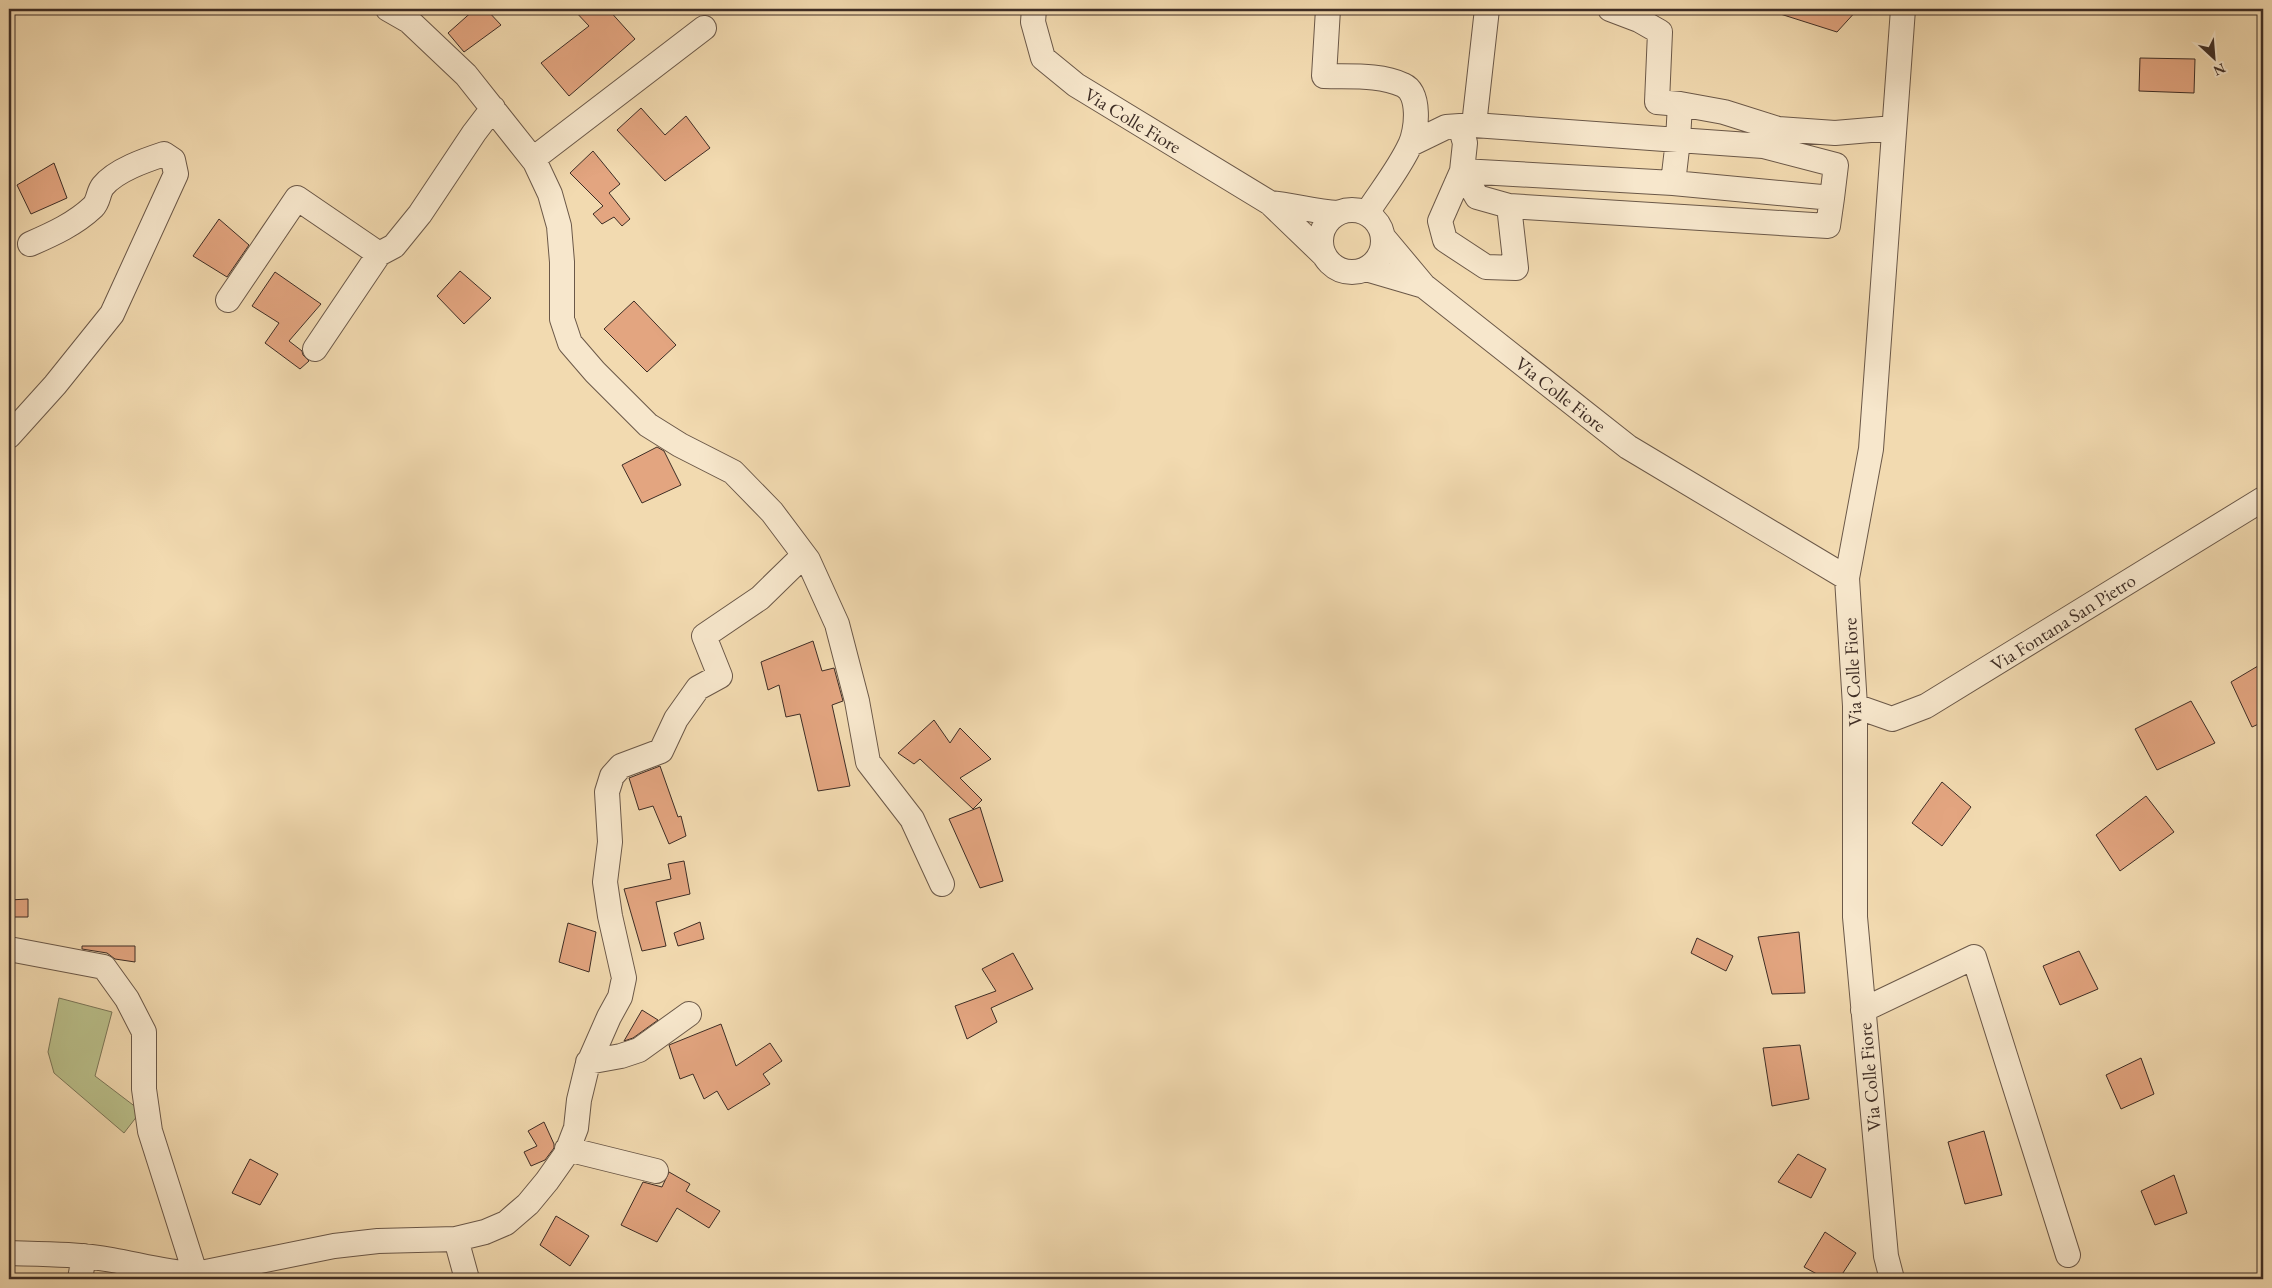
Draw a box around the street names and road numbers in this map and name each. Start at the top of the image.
street label: Via Colle Fiore [1080,82,1186,159]
street label: Via Colle Fiore [1510,351,1611,438]
street label: Via Fontana San Pietro [1986,568,2140,677]
street label: Via Colle Fiore [1837,617,1868,727]
street label: Via Colle Fiore [1852,1022,1887,1132]

